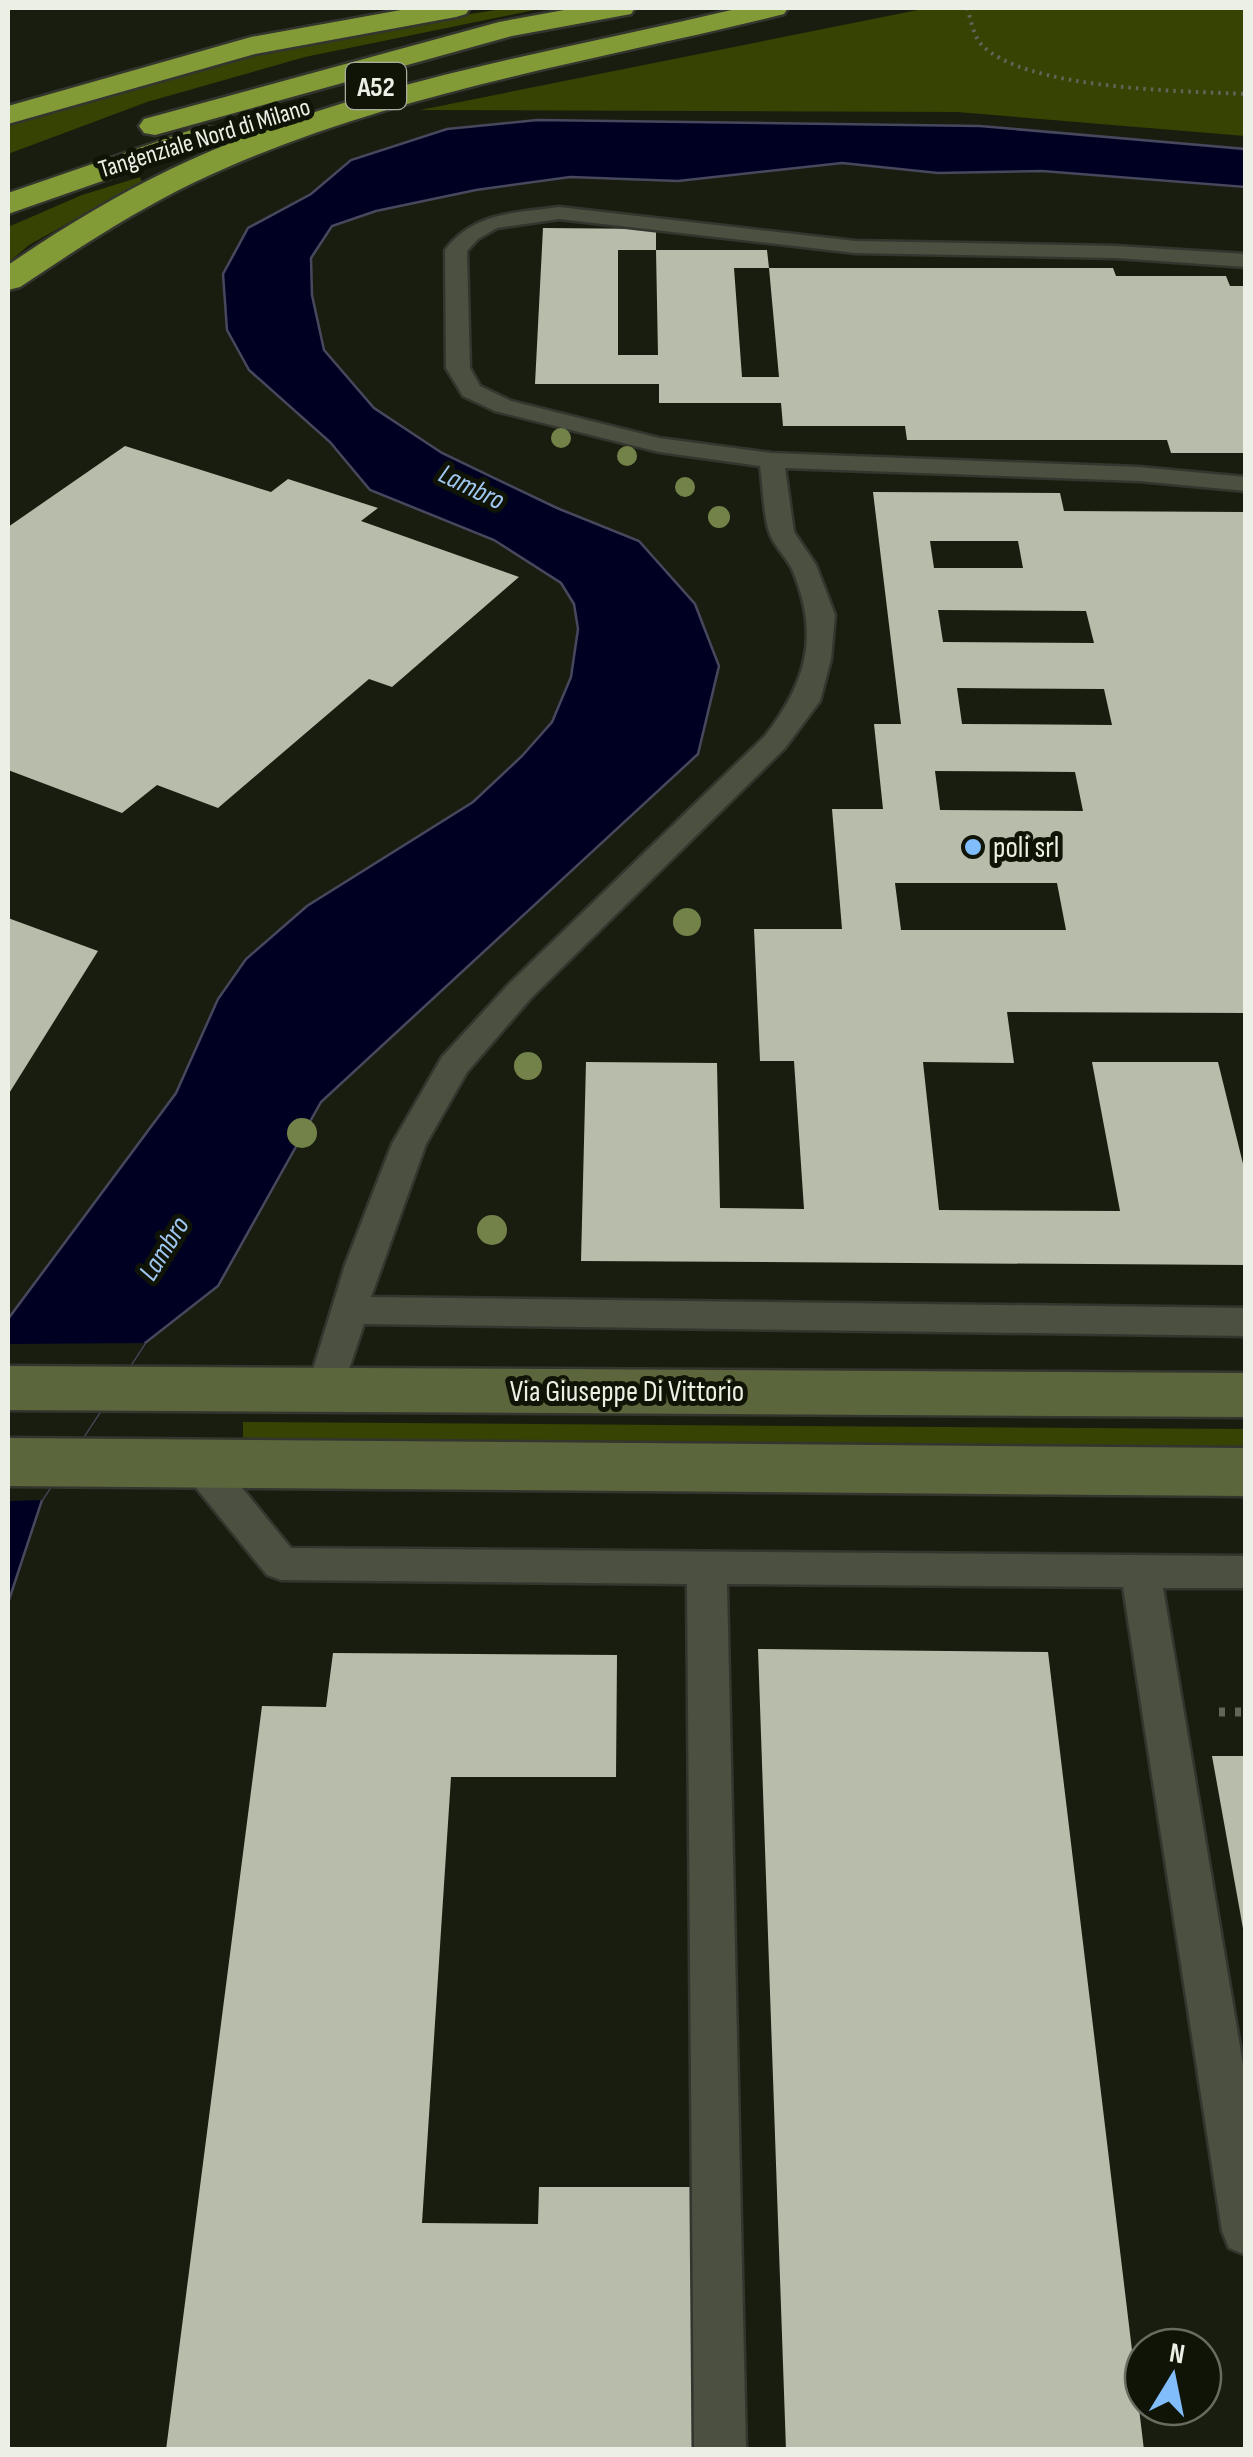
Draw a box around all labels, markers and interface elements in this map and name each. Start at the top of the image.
road number: A52 [346,63,406,109]
street label: Tangenziale Nord di Milano [95,92,314,185]
water label: Lambro [433,457,510,518]
place label: poli srl [993,830,1059,866]
marker: poli srl [962,836,984,858]
water label: Lambro [132,1210,197,1287]
street label: Via Giuseppe Di Vittorio [510,1374,744,1410]
north arrow [1123,2327,1223,2427]
text: N [1167,2336,1187,2371]

